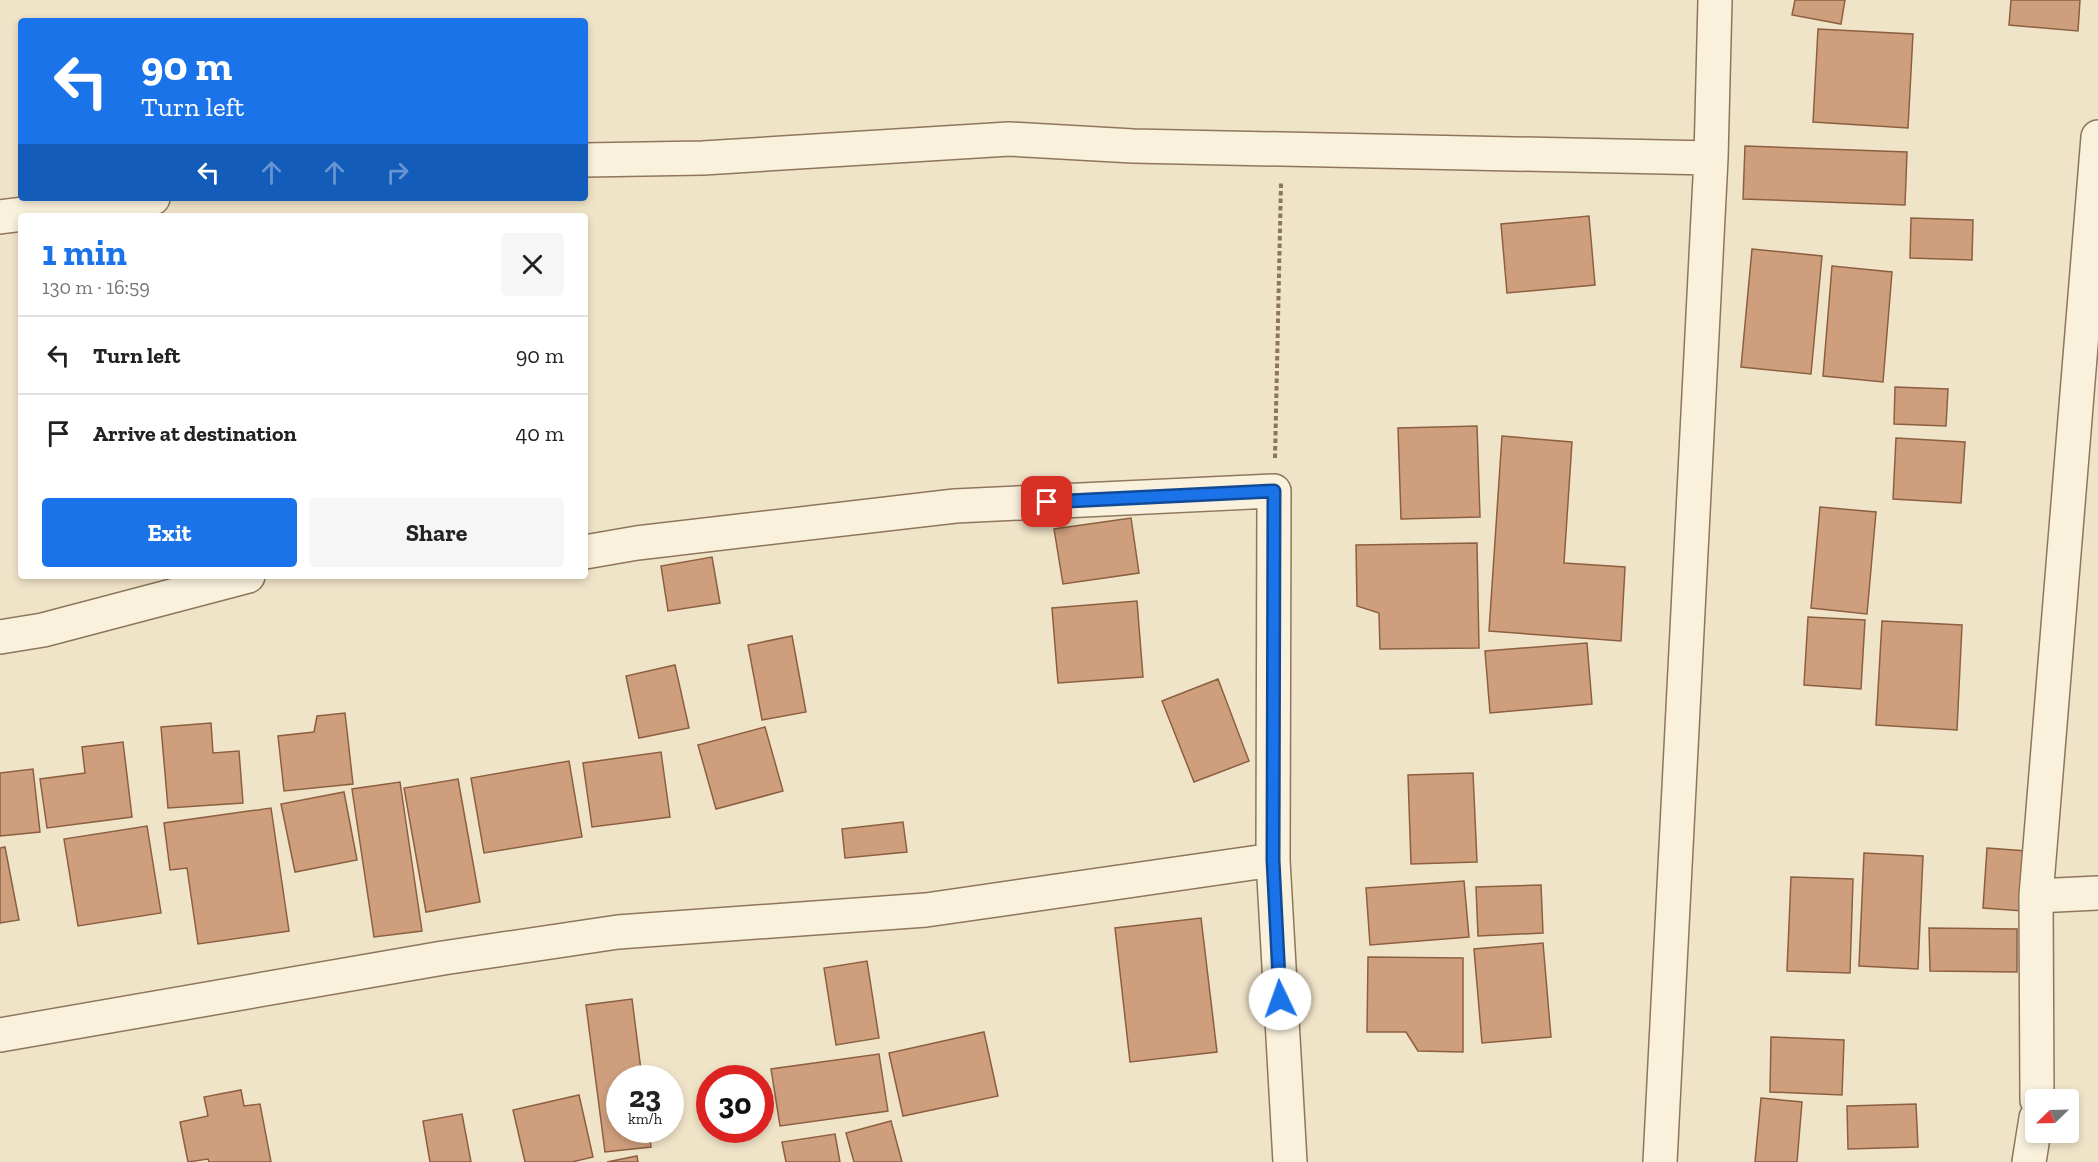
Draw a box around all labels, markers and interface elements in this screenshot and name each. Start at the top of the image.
text: 90 m [141,40,232,91]
icon: left [42,42,120,120]
text: Turn left [141,91,244,123]
icon: left [192,156,225,189]
icon: ahead [255,156,288,189]
icon: ahead [318,156,351,189]
icon: right [381,156,414,189]
text: 1 min [42,231,127,274]
button: close [501,233,564,296]
text: 130 m · 16:59 [42,275,150,299]
icon: left [42,339,75,372]
text: Turn left [93,342,180,369]
text: 90 m [516,342,564,369]
icon: arrive [42,417,75,450]
text: Arrive at destination [93,420,296,447]
text: 40 m [515,420,564,447]
pin [1021,476,1072,527]
icon: arrive [1030,485,1063,518]
button: Exit [42,498,297,567]
button: Share [309,498,564,567]
position arrow [1248,967,1312,1031]
speed limit sign: 30 [696,1065,774,1143]
text: 23 [629,1079,661,1115]
north arrow [2025,1089,2079,1143]
map controls [2025,1089,2079,1143]
text: km/h [628,1110,662,1128]

